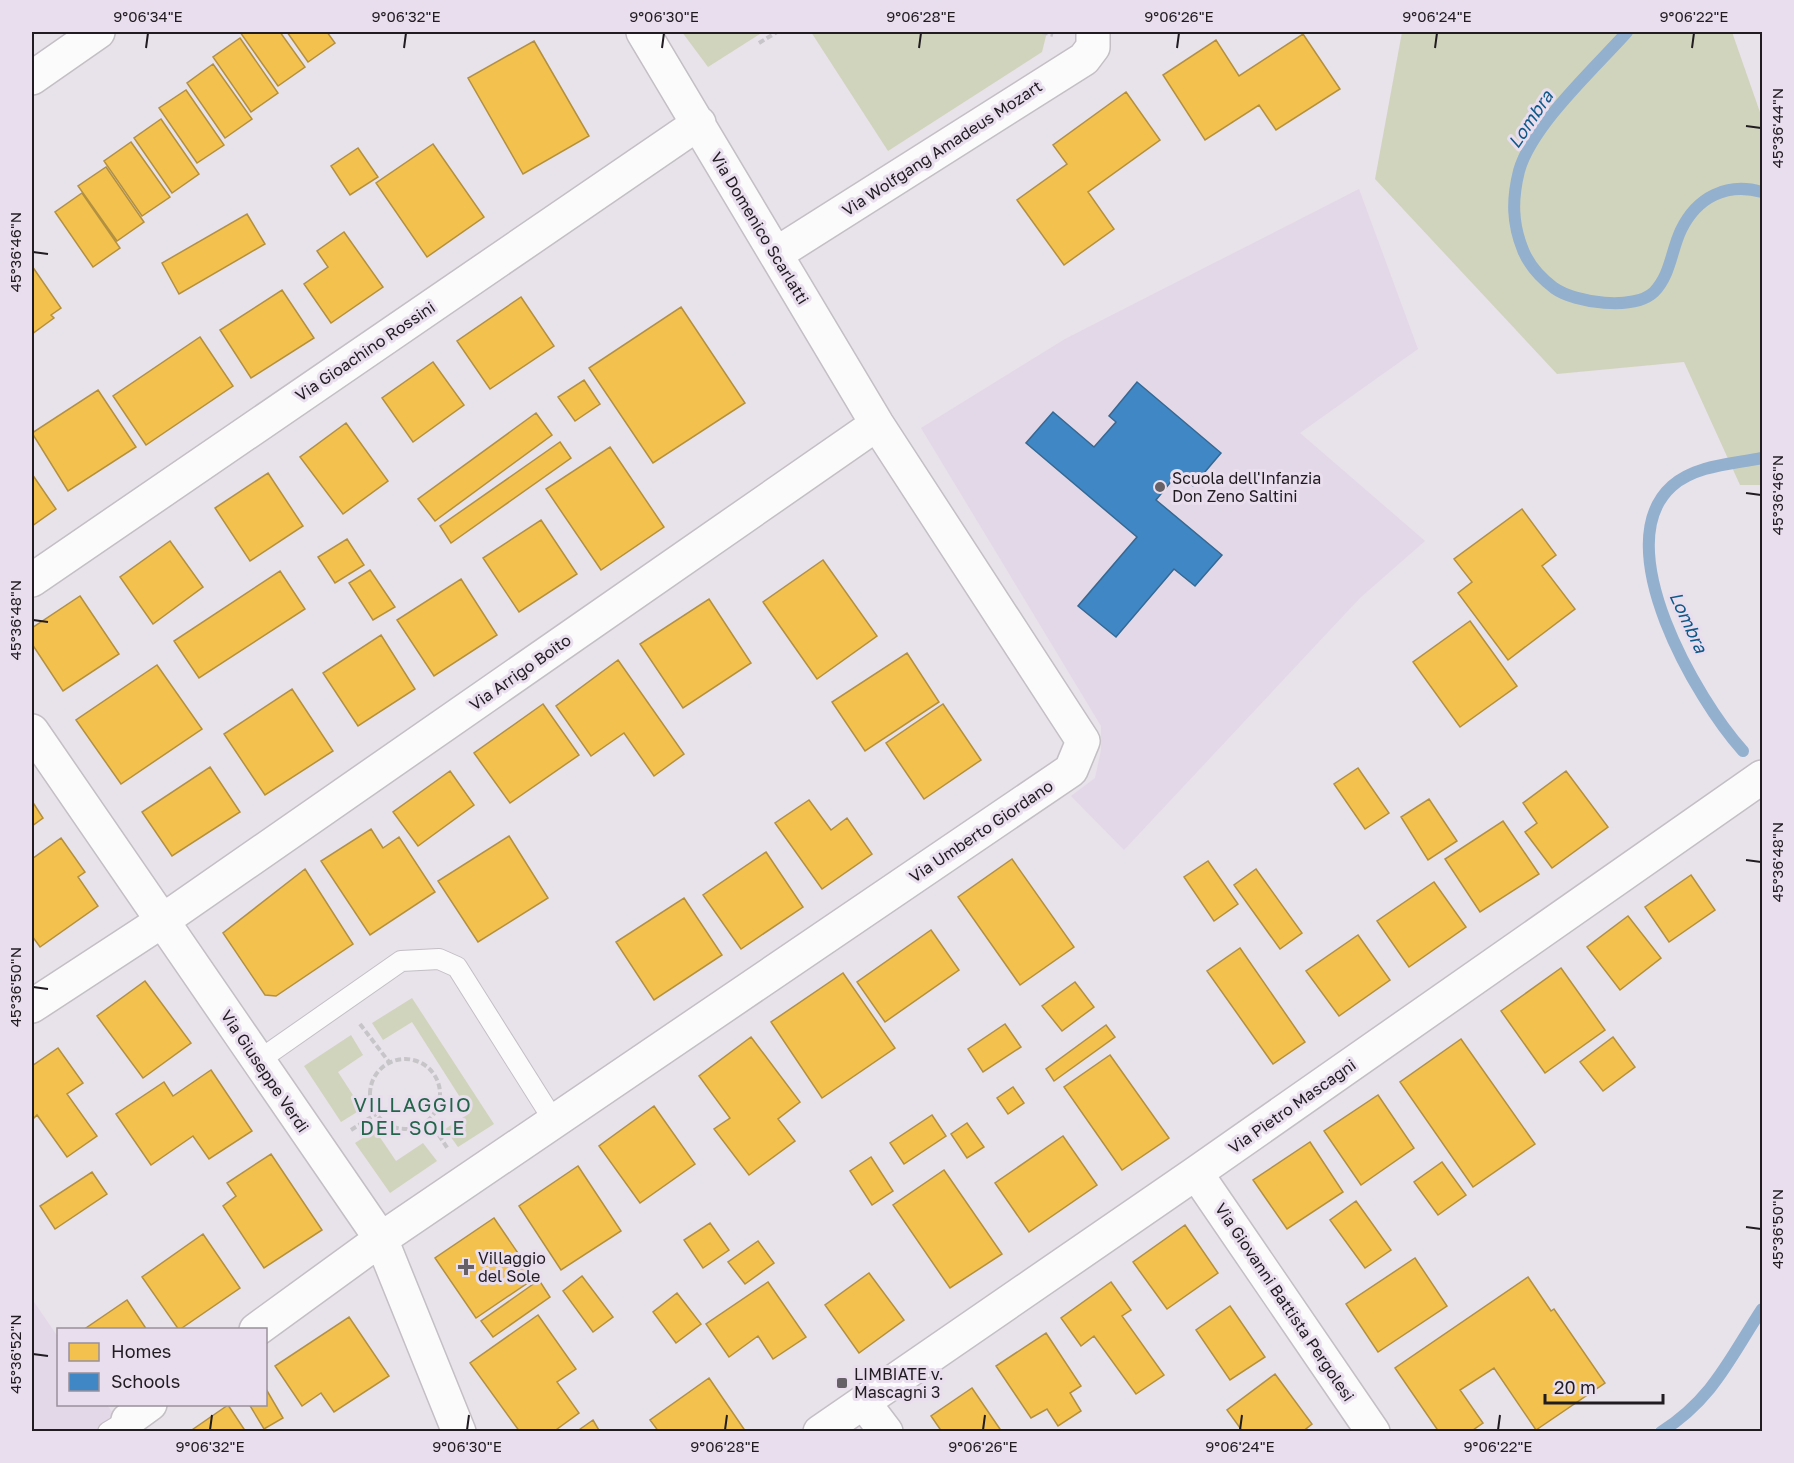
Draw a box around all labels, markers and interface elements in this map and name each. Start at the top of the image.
text: 9°06'34"E [113,7,183,25]
text: 9°06'32"E [371,7,441,25]
text: 9°06'30"E [629,7,699,25]
text: 9°06'28"E [886,7,956,25]
text: 9°06'26"E [1144,7,1214,25]
text: 9°06'24"E [1402,7,1472,25]
text: 9°06'22"E [1659,7,1729,25]
street label: Via Wolfgang Amadeus Mozart [838,76,1046,220]
water label: Lombra [1503,85,1558,152]
text: 45°36'44"N [1768,88,1786,168]
street label: Via Domenico Scarlatti [707,148,813,308]
text: 45°36'46"N [6,212,24,292]
street label: Via Gioachino Rossini [291,297,439,405]
text: 45°36'46"N [1768,455,1786,535]
place label: Scuola dell'Infanzia Don Zeno Saltini [1172,468,1321,506]
marker: Scuola dell'Infanzia Don Zeno Saltini [1153,480,1167,494]
text: 45°36'48"N [6,580,24,660]
water label: Lombra [1665,588,1713,657]
street label: Via Arrigo Boito [465,630,575,714]
street label: Via Umberto Giordano [905,775,1057,887]
text: 45°36'48"N [1768,822,1786,902]
text: 45°36'50"N [6,947,24,1027]
street label: Via Giuseppe Verdi [217,1006,313,1136]
street label: Via Pietro Mascagni [1224,1054,1360,1158]
district label: VILLAGGIO DEL SOLE [354,1092,472,1139]
text: 45°36'50"N [1768,1189,1786,1269]
street label: Via Giovanni Battista Pergolesi [1211,1199,1359,1405]
place label: Villaggio del Sole [478,1248,546,1286]
marker: Villaggio del Sole [459,1260,473,1274]
text: 45°36'52"N [6,1314,24,1394]
legend [57,1328,267,1406]
text: Homes [111,1340,171,1362]
place label: LIMBIATE v. Mascagni 3 [854,1364,944,1402]
scale bar [1545,1367,1664,1405]
text: Schools [111,1370,180,1392]
marker: LIMBIATE v. Mascagni 3 [835,1376,849,1390]
text: 20 m [1554,1376,1596,1398]
text: 9°06'32"E [175,1437,245,1455]
text: 9°06'30"E [432,1437,502,1455]
text: 9°06'28"E [690,1437,760,1455]
text: 9°06'26"E [948,1437,1018,1455]
text: 9°06'24"E [1205,1437,1275,1455]
text: 9°06'22"E [1463,1437,1533,1455]

